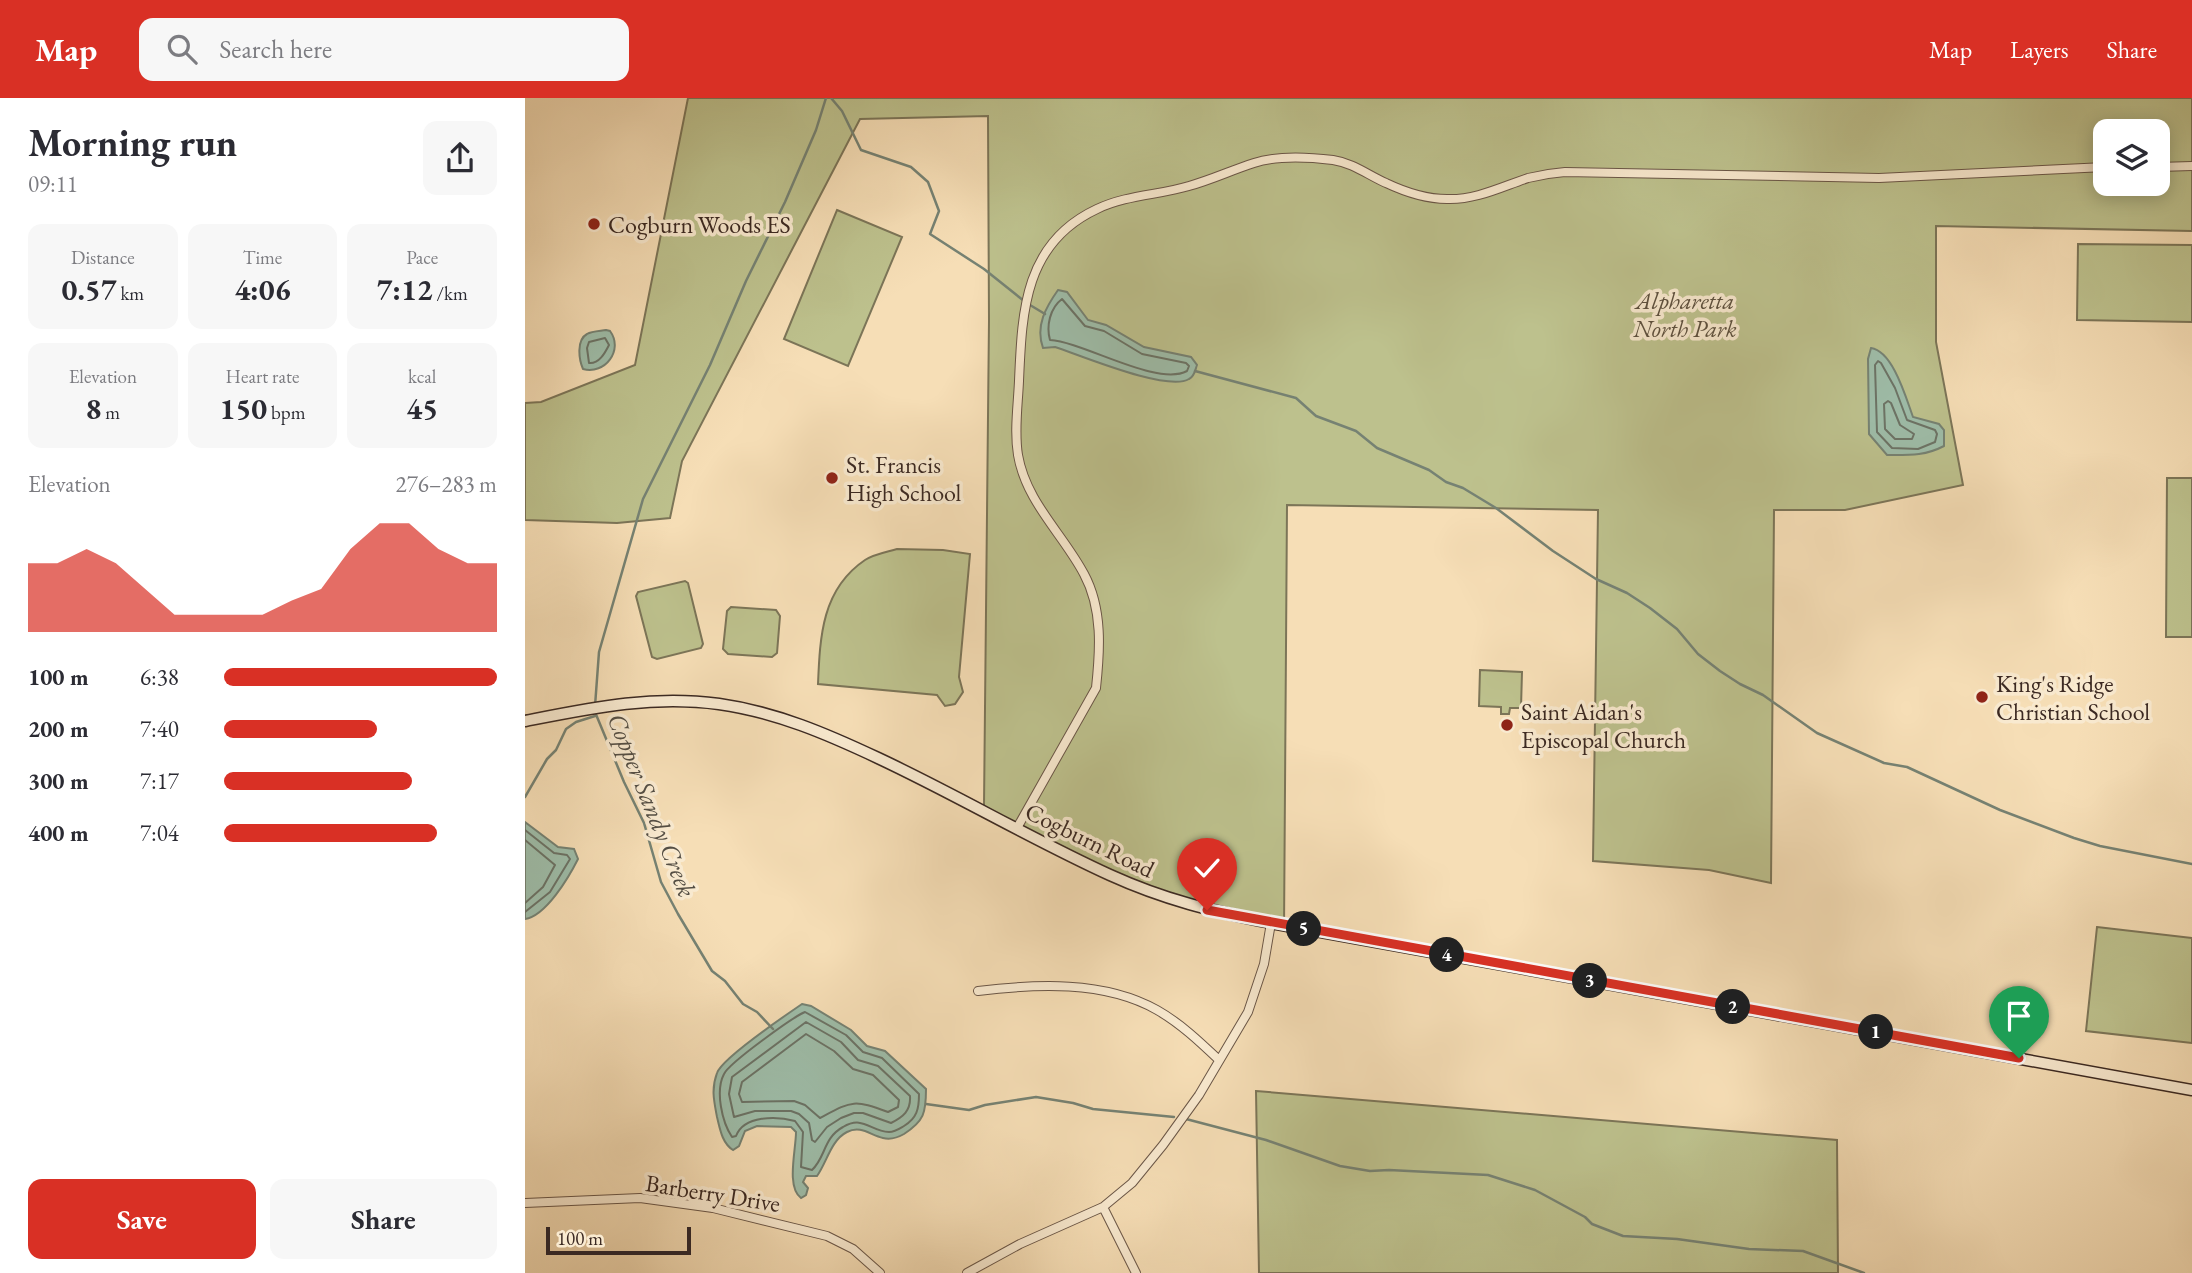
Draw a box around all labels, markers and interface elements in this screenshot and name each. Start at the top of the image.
search box [139,18,629,81]
text: Map [35,28,97,71]
icon: search [163,30,201,68]
text: Search here [219,32,332,66]
text: Map [1929,34,1972,65]
text: Layers [2010,34,2069,65]
text: Share [2107,34,2157,65]
text: Morning run [28,118,237,167]
map controls [2093,119,2170,196]
button: layers [2093,119,2170,196]
button: share [423,121,497,195]
text: 09:11 [28,169,78,199]
place label: Cogburn Woods ES [608,209,791,240]
marker: Cogburn Woods ES [586,216,602,232]
text: Distance [71,245,135,270]
text: Time [243,245,282,270]
text: Pace [406,245,438,270]
text: 0.57 [62,270,117,309]
text: 4:06 [234,270,291,309]
text: 7:12 [377,270,433,309]
text: km [117,281,144,306]
text: /km [433,281,468,306]
park label: Alpharetta North Park [1632,285,1737,344]
text: Elevation [69,364,137,389]
text: Heart rate [226,364,299,389]
text: kcal [408,364,436,389]
text: 8 [86,389,101,428]
text: 150 [220,389,267,428]
text: 45 [406,389,438,428]
text: m [101,400,120,425]
text: bpm [267,400,305,425]
place label: St. Francis High School [846,449,962,508]
text: Elevation [28,469,111,499]
text: 276–283 m [396,469,497,499]
marker: St. Francis High School [824,470,840,486]
text: 100 m [28,662,89,692]
text: 6:38 [140,662,179,692]
place label: King's Ridge Christian School [1996,668,2150,727]
marker: King's Ridge Christian School [1974,689,1990,705]
place label: Saint Aidan's Episcopal Church [1521,696,1686,755]
water label: Copper Sandy Creek [600,708,704,902]
text: 200 m [28,714,89,744]
text: 7:40 [140,714,179,744]
marker: Saint Aidan's Episcopal Church [1499,717,1515,733]
text: 300 m [28,766,89,796]
text: 7:17 [140,766,179,796]
street label: Cogburn Road [1020,795,1161,885]
text: 400 m [28,818,89,848]
text: 7:04 [140,818,179,848]
pin [1177,838,1237,910]
icon: check [1188,849,1226,887]
pin: 5 [1287,912,1321,946]
text: 5 [1298,916,1309,941]
pin: 4 [1429,938,1465,972]
text: 4 [1441,942,1452,967]
pin: 3 [1573,964,1607,998]
text: 3 [1584,968,1595,993]
pin [1989,986,2049,1058]
pin: 2 [1715,990,1751,1024]
text: 2 [1727,994,1738,1019]
icon: arrive [2000,997,2038,1035]
pin: 1 [1859,1014,1893,1049]
text: 1 [1870,1019,1881,1044]
street label: Barberry Drive [643,1167,783,1219]
button: Save [28,1179,256,1259]
button: Share [270,1179,497,1259]
scale bar [546,1224,691,1256]
text: 100 m [557,1226,603,1251]

